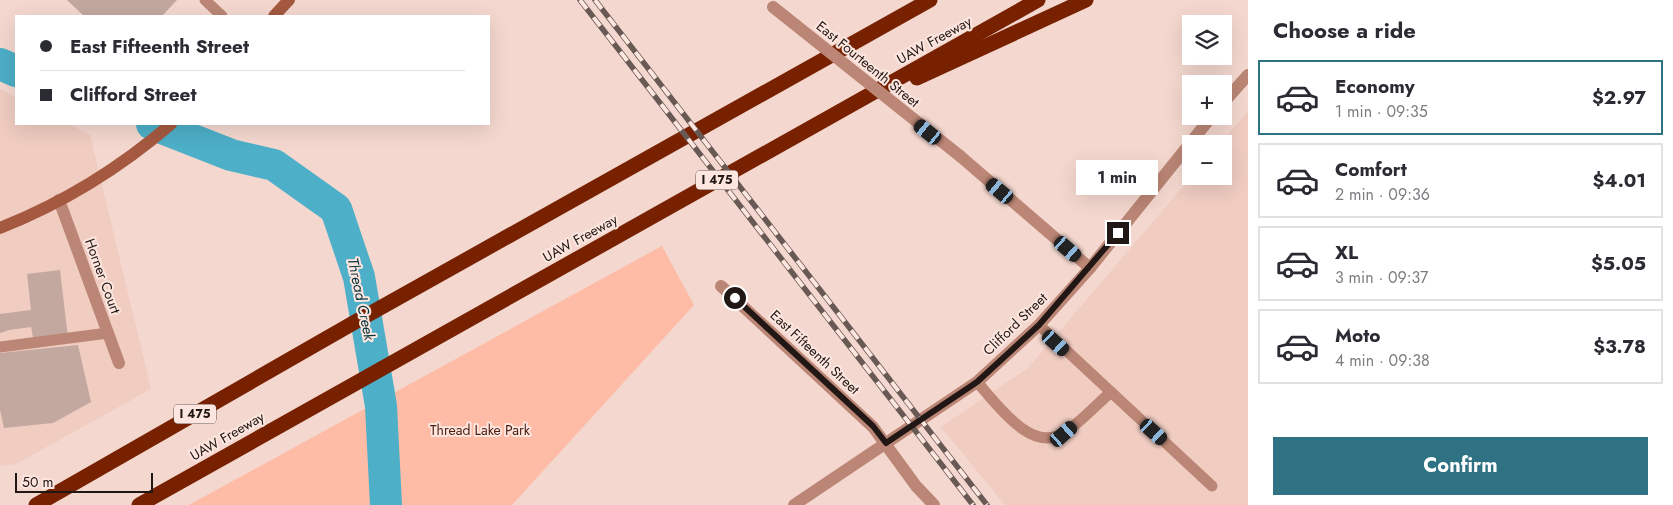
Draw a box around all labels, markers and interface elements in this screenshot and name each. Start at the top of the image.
street label: UAW Freeway [893,11,976,69]
text: Choose a ride [1273,14,1416,46]
map controls [1182,15,1232,185]
button: layers [1182,15,1232,65]
street label: East Fourteenth Street [812,16,924,112]
text: East Fifteenth Street [70,33,249,60]
text: Economy [1335,73,1415,100]
button: + [1182,75,1232,125]
icon: car [1275,75,1320,120]
text: Clifford Street [70,81,196,108]
text: $2.97 [1592,84,1646,111]
text: 1 min · 09:35 [1335,100,1428,123]
car [911,117,944,147]
button: − [1182,135,1232,185]
text: Comfort [1335,156,1407,183]
icon: car [1275,158,1320,203]
callout: 1 min [1077,160,1159,196]
text: 1 min [1097,166,1137,189]
text: $4.01 [1593,167,1646,194]
road number: I 475 [696,170,738,190]
car [983,176,1016,206]
text: 2 min · 09:36 [1335,183,1430,206]
street label: UAW Freeway [539,209,622,267]
route end [1107,222,1129,244]
car [1051,233,1084,265]
street label: Horner Court [80,236,126,317]
text: XL [1335,239,1358,266]
icon: car [1275,241,1320,286]
text: $5.05 [1591,250,1646,277]
water label: Thread Creek [342,256,381,343]
text: 3 min · 09:37 [1335,266,1429,289]
route start [724,287,746,309]
street label: Clifford Street [978,288,1052,360]
street label: East Fifteenth Street [766,305,865,399]
text: Moto [1335,322,1380,349]
icon: car [1275,324,1320,369]
car [1039,327,1072,359]
text: $3.78 [1593,333,1646,360]
text: 4 min · 09:38 [1335,349,1430,372]
road number: I 475 [174,404,216,424]
street label: UAW Freeway [186,406,268,465]
car [1137,416,1170,448]
car [1047,418,1080,450]
park label: Thread Lake Park [430,420,531,440]
button: Confirm [1273,437,1648,495]
scale bar [15,470,152,493]
text: 50 m [22,472,53,492]

